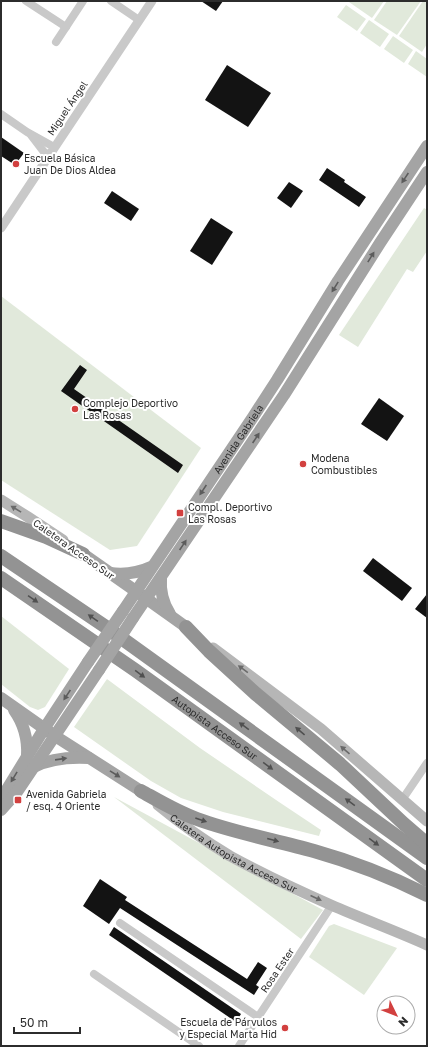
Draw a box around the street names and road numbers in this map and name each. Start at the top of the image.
street label: Miguel Ángel [44,79,90,137]
street label: Avenida Gabriela [211,402,266,476]
street label: Caletera Acceso Sur [31,516,117,582]
street label: Autopista Acceso Sur [170,693,260,762]
street label: Caletera Autopista Acceso Sur [168,811,299,895]
street label: Rosa Ester [258,945,296,995]

